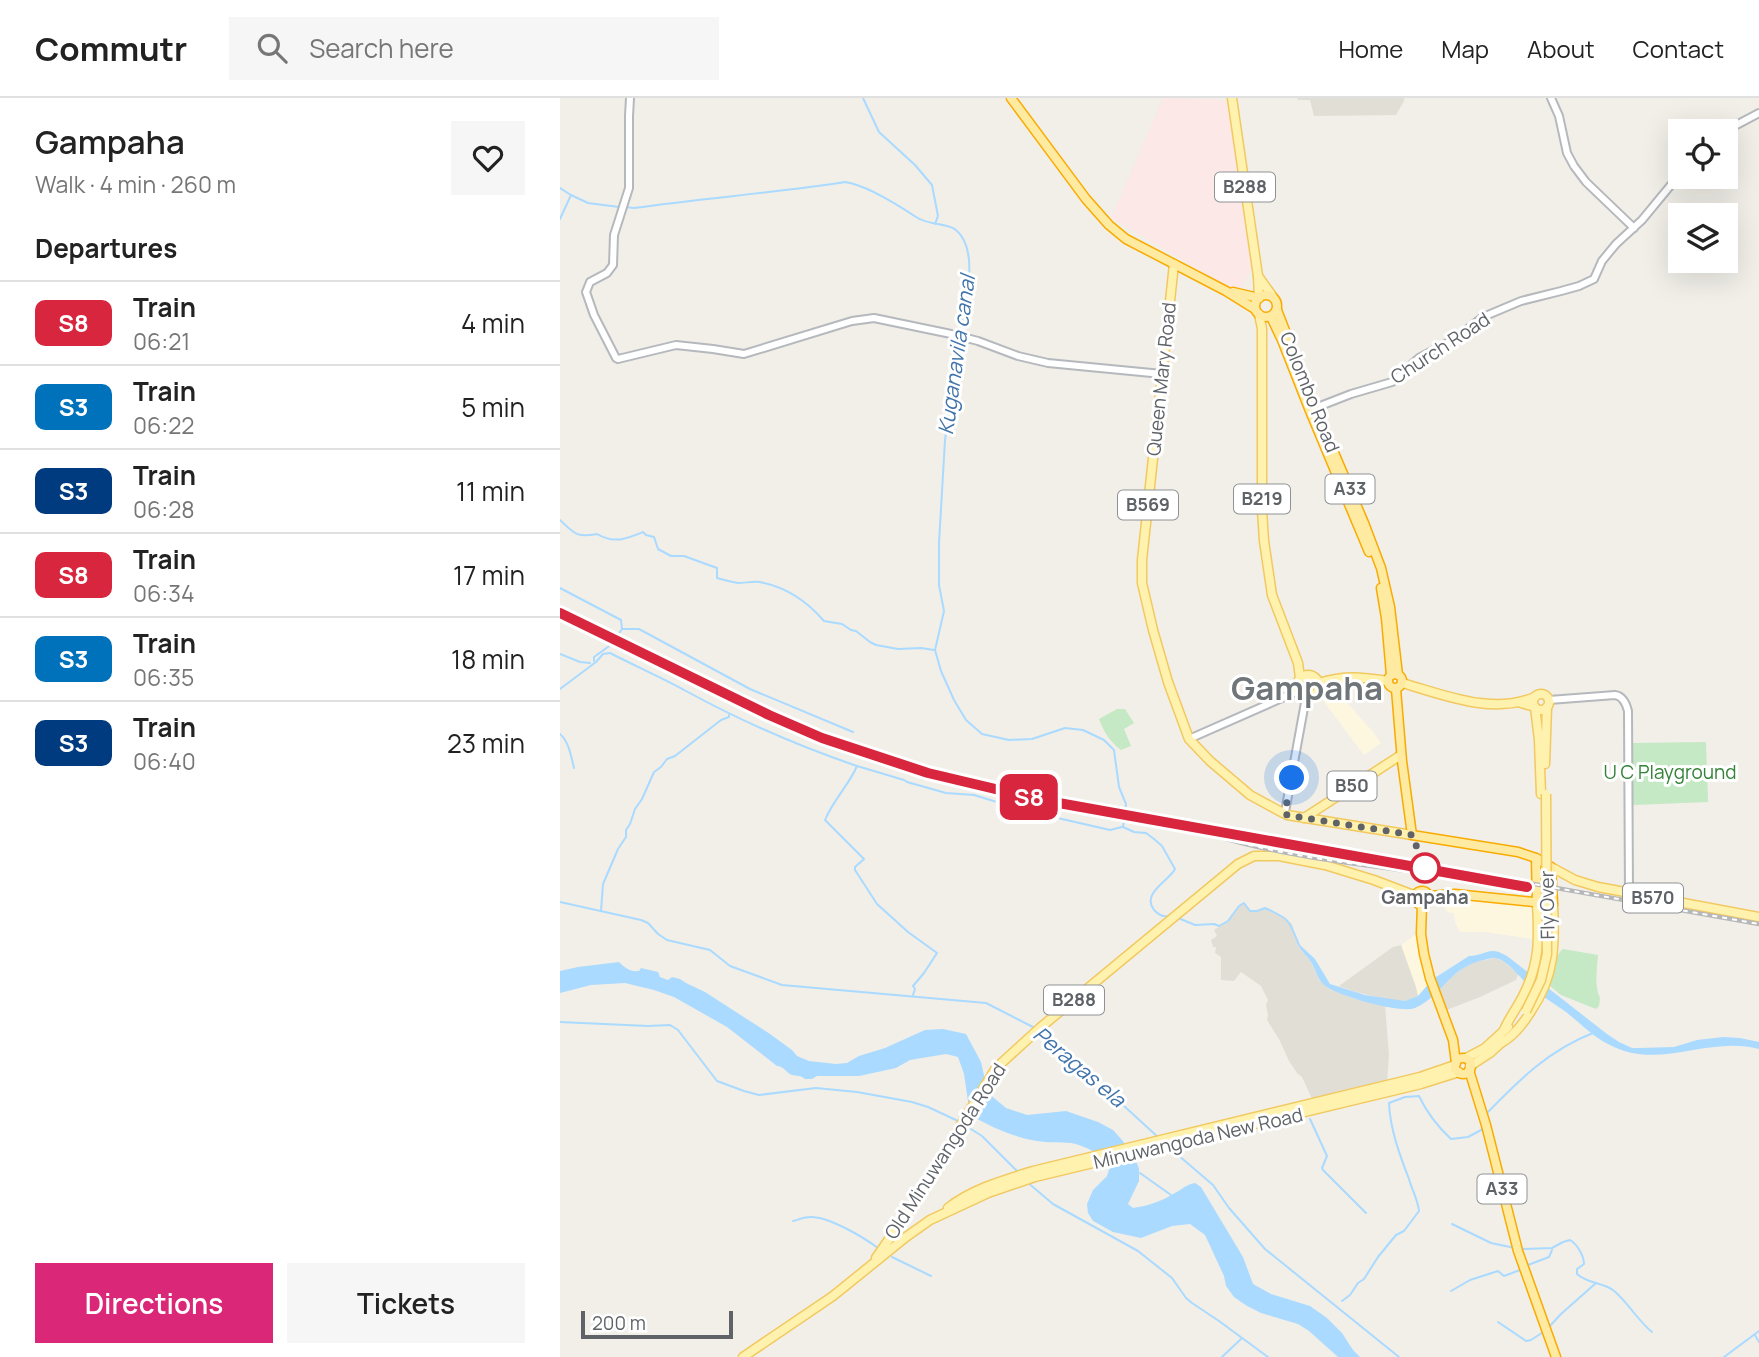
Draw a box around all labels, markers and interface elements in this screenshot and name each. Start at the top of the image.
search box [229,17,719,80]
text: Commutr [35,26,187,71]
icon: search [253,29,291,67]
text: Search here [309,30,454,66]
text: Home [1338,32,1403,65]
text: Map [1441,32,1489,65]
text: About [1527,32,1595,65]
text: Contact [1633,32,1724,65]
text: Gampaha [35,119,185,164]
map controls [1668,119,1738,273]
button: locate [1668,119,1738,189]
button: heart [451,121,525,195]
text: Walk · 4 min · 260 m [35,168,236,200]
road number: B288 [1215,172,1275,202]
button: layers [1668,203,1738,273]
text: Departures [35,230,177,266]
water label: Kuganavila canal [931,270,981,436]
text: Train [133,289,196,325]
street label: Queen Mary Road [1140,301,1182,457]
text: 4 min [461,305,525,341]
text: S8 [58,306,89,339]
street label: Church Road [1385,306,1495,390]
text: 06:21 [133,325,190,357]
street label: Colombo Road [1274,328,1346,456]
text: Train [133,373,196,409]
text: 5 min [461,389,525,425]
text: S3 [59,390,88,423]
text: 06:22 [133,409,194,441]
text: Train [133,457,196,493]
text: 11 min [456,473,525,509]
text: S3 [59,474,88,507]
road number: A33 [1326,474,1374,503]
road number: B219 [1234,484,1290,514]
road number: B569 [1118,491,1178,520]
text: 06:28 [133,493,195,525]
text: Train [133,541,196,577]
text: 17 min [453,557,525,593]
text: S8 [58,558,89,591]
text: 06:34 [133,577,194,609]
text: Train [133,625,196,661]
text: 18 min [451,641,525,677]
text: S3 [59,642,88,675]
text: 06:35 [133,661,194,693]
district label: Gampaha [1231,665,1383,710]
text: Train [133,709,196,745]
text: 23 min [447,725,525,761]
text: S3 [59,726,88,759]
text: 06:40 [133,745,196,777]
park label: U C Playground [1603,759,1737,785]
your location [1274,760,1309,795]
road number: B50 [1328,772,1376,800]
line badge: S8 [998,774,1060,820]
text: S8 [1014,780,1044,813]
marker: Gampaha [1410,853,1440,883]
street label: Fly Over [1533,870,1561,940]
place label: Gampaha [1381,884,1469,910]
road number: B570 [1623,884,1683,912]
road number: B288 [1044,986,1104,1015]
water label: Peragas ela [1028,1020,1133,1114]
street label: Old Minuwangoda Road [878,1058,1012,1244]
street label: Minuwangoda New Road [1091,1101,1305,1175]
road number: A33 [1478,1174,1527,1204]
button: Directions [35,1263,273,1343]
button: Tickets [287,1263,525,1343]
scale bar [581,1308,733,1340]
text: 200 m [592,1310,646,1336]

